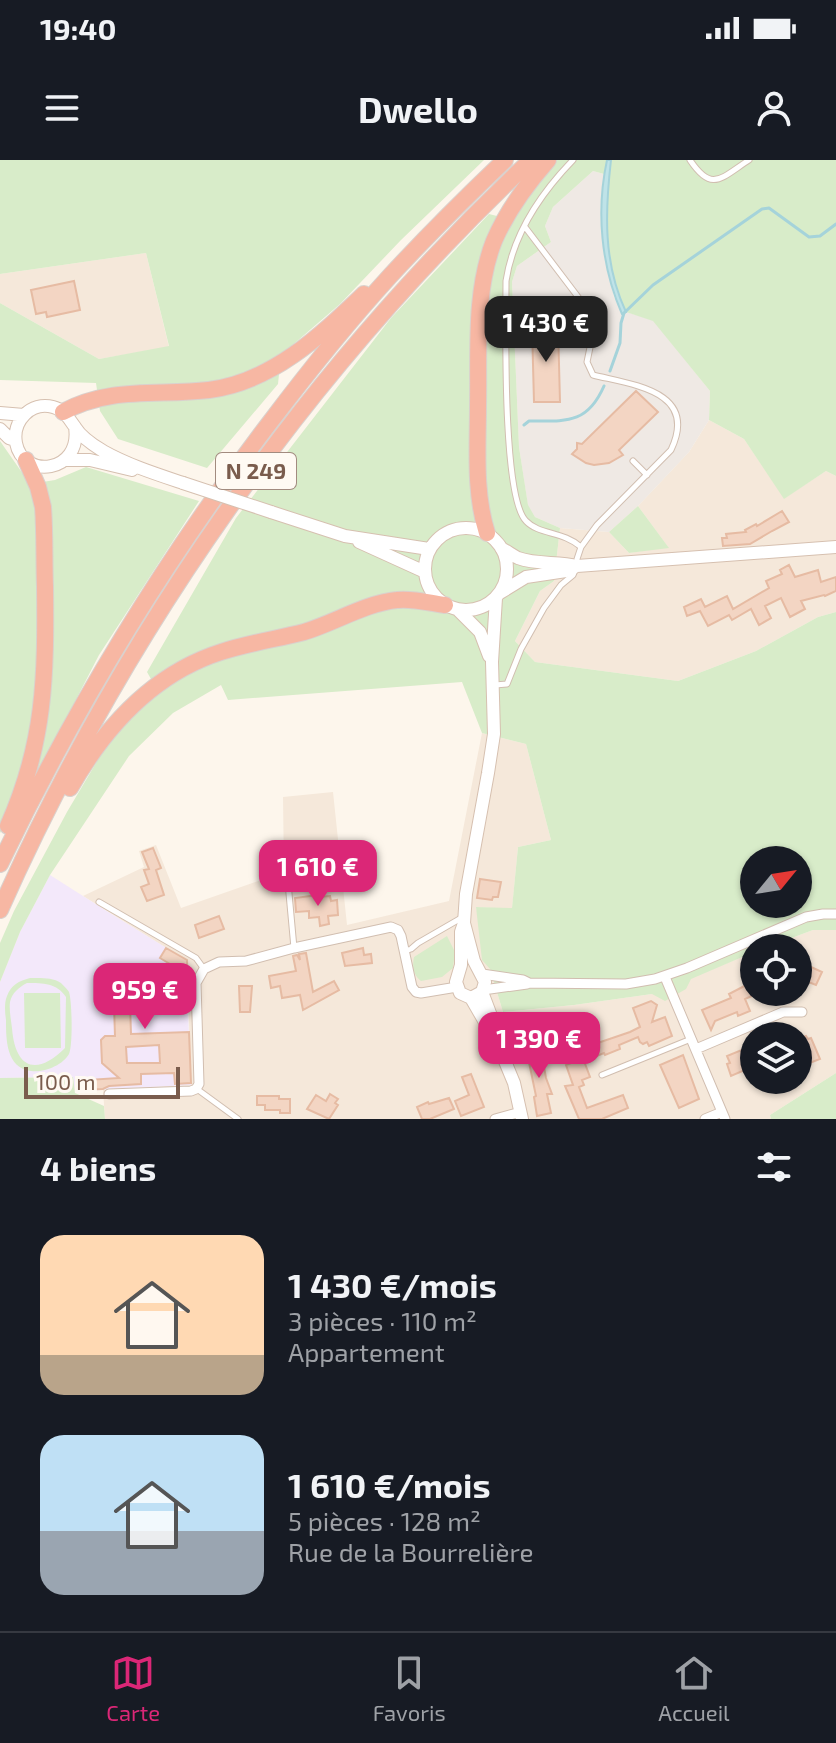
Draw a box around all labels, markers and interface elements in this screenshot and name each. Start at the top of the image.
text: 19:40 [40,10,116,46]
icon: menu [40,86,84,130]
icon: person [752,86,796,130]
text: Dwello [358,87,478,130]
pin: 1 430 € [472,296,620,364]
text: 1 430 € [503,306,589,337]
road number: N 249 [216,453,296,489]
pin: 1 610 € [244,840,392,908]
north arrow [740,846,812,918]
map controls [740,846,812,1094]
text: 1 610 € [277,850,359,881]
button: locate [740,934,812,1006]
pin: 959 € [89,963,201,1031]
text: 959 € [111,973,179,1004]
pin: 1 390 € [465,1012,613,1080]
text: 1 390 € [496,1022,582,1053]
button: layers [740,1022,812,1094]
scale bar [24,1063,180,1099]
text: 100 m [36,1068,95,1094]
icon: filters [752,1145,796,1189]
text: 4 biens [40,1147,156,1188]
text: 1 430 €/mois [288,1264,497,1305]
icon: home [104,1267,200,1363]
text: 3 pièces · 110 m² [288,1305,477,1336]
text: Appartement [288,1336,445,1367]
text: 1 610 €/mois [288,1464,491,1505]
icon: home [104,1467,200,1563]
text: 5 pièces · 128 m² [288,1505,481,1536]
text: Rue de la Bourrelière [288,1536,533,1567]
tab: Carte [106,1651,160,1725]
tab: Favoris [373,1651,446,1725]
tab: Accueil [658,1651,730,1725]

